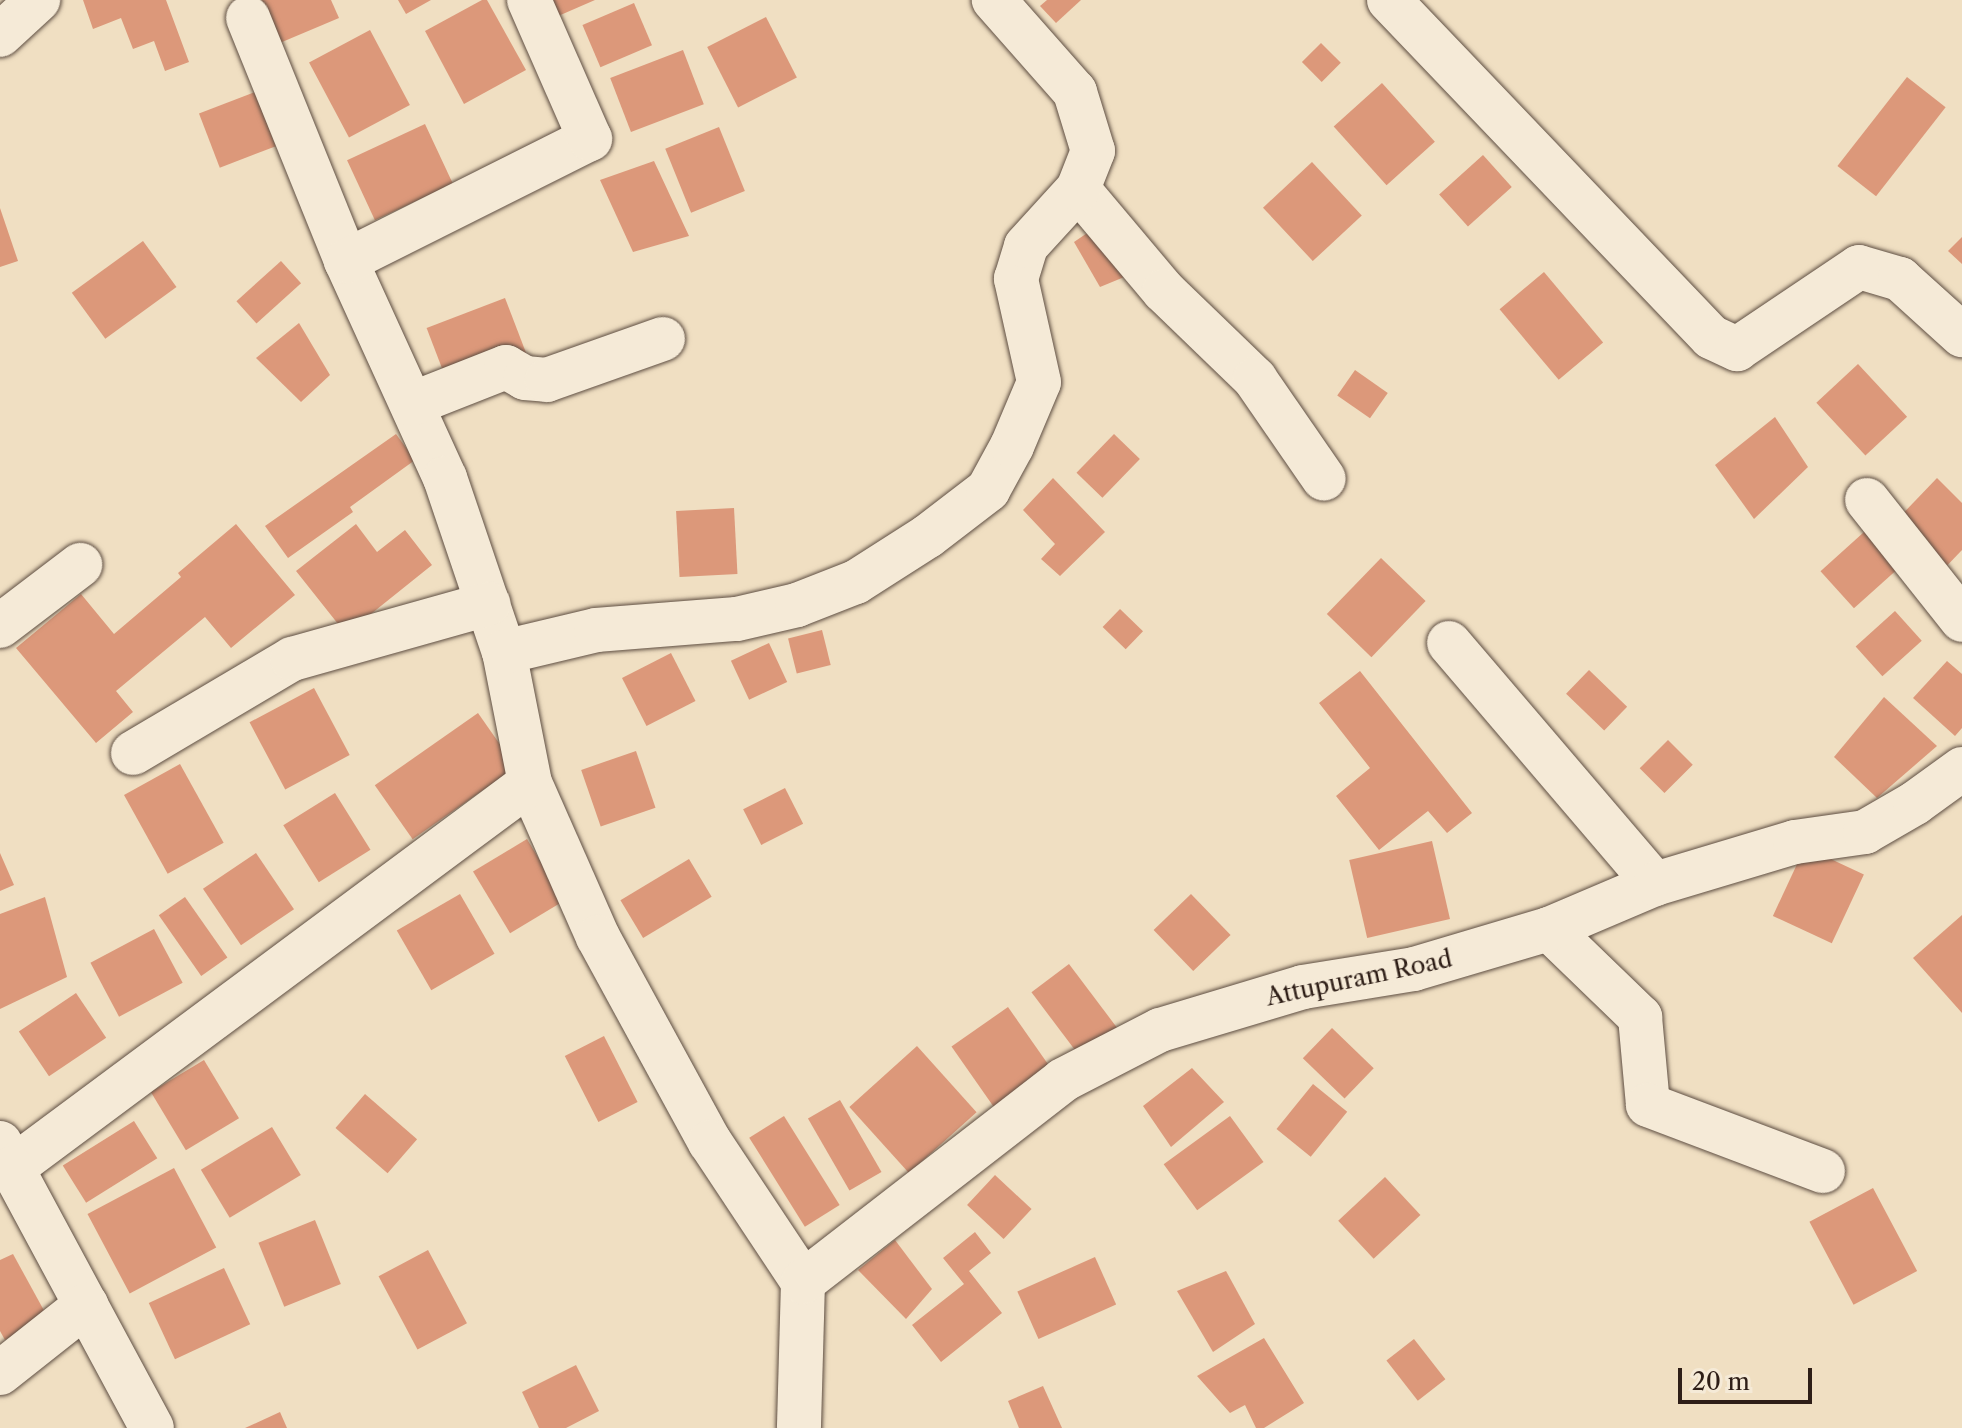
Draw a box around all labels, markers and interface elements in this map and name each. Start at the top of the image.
street label: Attupuram Road [1263,944,1455,1012]
scale bar [1682,1352,1816,1402]
text: 20 m [1692,1367,1750,1396]

